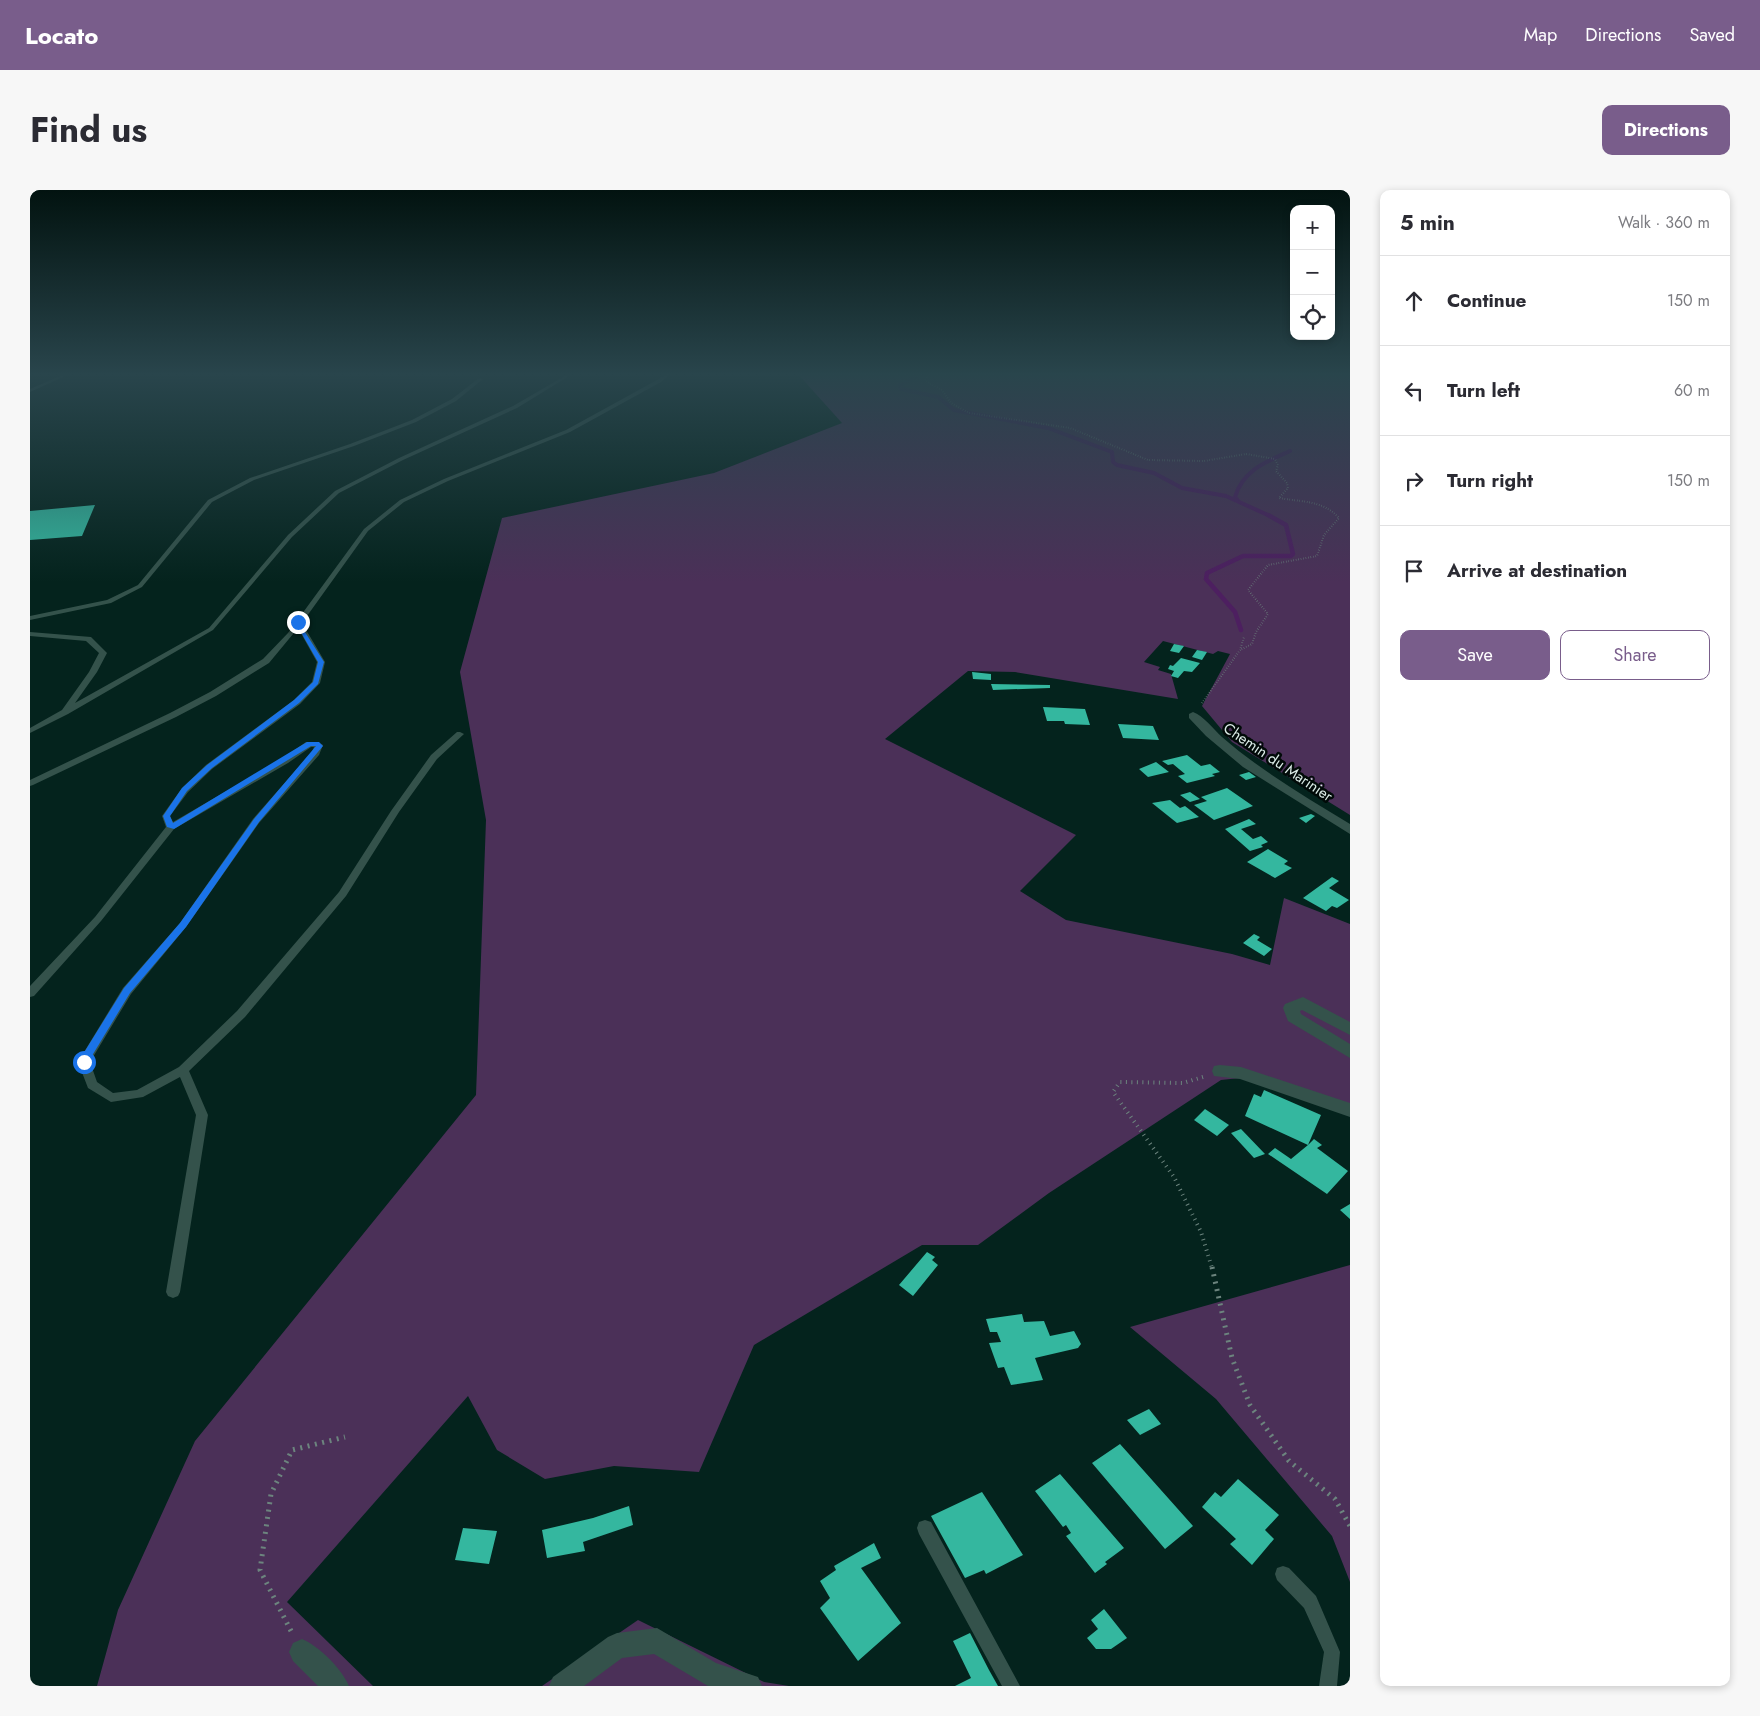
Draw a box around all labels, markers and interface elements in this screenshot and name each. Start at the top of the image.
text: Locato [25,18,98,53]
text: Map [1524,22,1557,48]
text: Directions [1585,22,1661,48]
text: Saved [1689,22,1735,48]
text: Find us [30,105,147,155]
button: Directions [1602,105,1730,155]
map controls [1290,205,1335,340]
button: + [1290,205,1335,250]
text: 5 min [1400,208,1455,238]
text: Walk · 360 m [1618,211,1710,234]
button: − [1290,250,1335,295]
icon: ahead [1400,287,1428,315]
text: Continue [1447,287,1526,314]
text: 150 m [1667,289,1710,312]
button: locate [1290,295,1335,340]
icon: left [1400,377,1428,405]
text: Turn left [1447,377,1520,404]
text: 60 m [1674,379,1710,402]
icon: right [1400,467,1428,495]
text: Turn right [1447,467,1533,494]
text: 150 m [1667,469,1710,492]
icon: arrive [1400,557,1428,585]
text: Arrive at destination [1447,557,1627,584]
route end [287,611,310,634]
button: Save [1400,630,1550,680]
button: Share [1560,630,1710,680]
street label: Chemin du Marinier [1219,717,1338,807]
route start [73,1051,96,1074]

